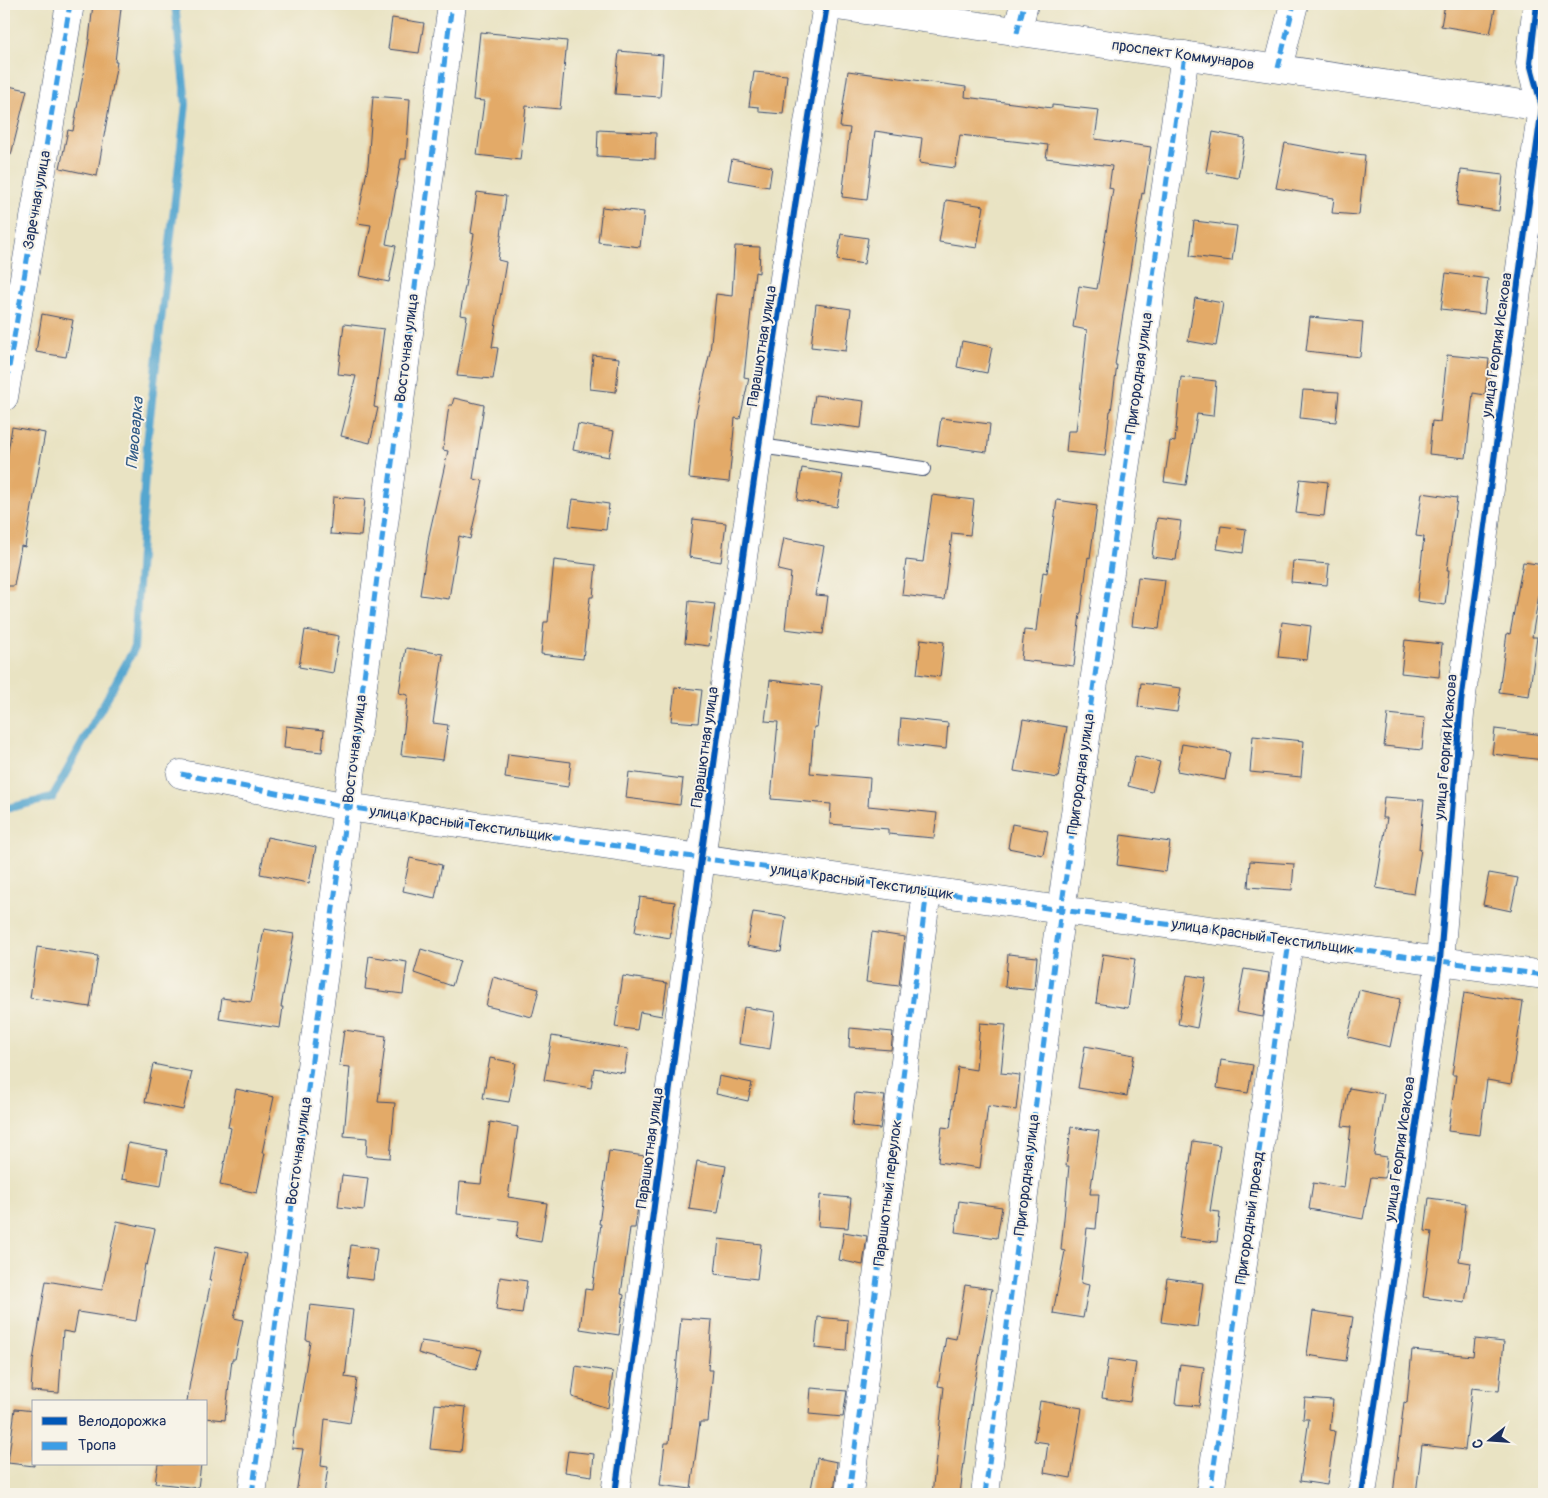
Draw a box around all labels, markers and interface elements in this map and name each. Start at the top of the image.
street label: проспект Коммунаров [1110,36,1256,74]
street label: Заречная улица [19,149,55,251]
street label: улица Георгия Исакова [1477,271,1517,420]
street label: Парашютная улица [743,284,781,408]
street label: Восточная улица [391,293,423,403]
street label: Пригородная улица [1121,311,1157,435]
water label: Пивоварка [122,395,148,470]
street label: улица Георгия Исакова [1430,673,1462,822]
street label: Парашютная улица [687,685,723,809]
street label: Восточная улица [339,694,371,804]
street label: Пригородная улица [1063,712,1099,836]
street label: улица Красный Текстильщик [367,802,554,846]
street label: улица Красный Текстильщик [768,860,955,904]
street label: улица Красный Текстильщик [1169,915,1356,959]
street label: улица Георгия Исакова [1380,1075,1420,1224]
street label: Парашютная улица [632,1086,668,1210]
street label: Восточная улица [282,1096,316,1206]
street label: Пригородная улица [1010,1113,1044,1237]
street label: Парашютный переулок [870,1119,906,1267]
street label: Пригородный проезд [1231,1150,1269,1286]
legend [32,1400,208,1466]
text: Велодорожка [78,1412,166,1431]
north arrow [1466,1416,1516,1466]
text: Тропа [78,1436,116,1455]
text: С [1469,1437,1487,1450]

